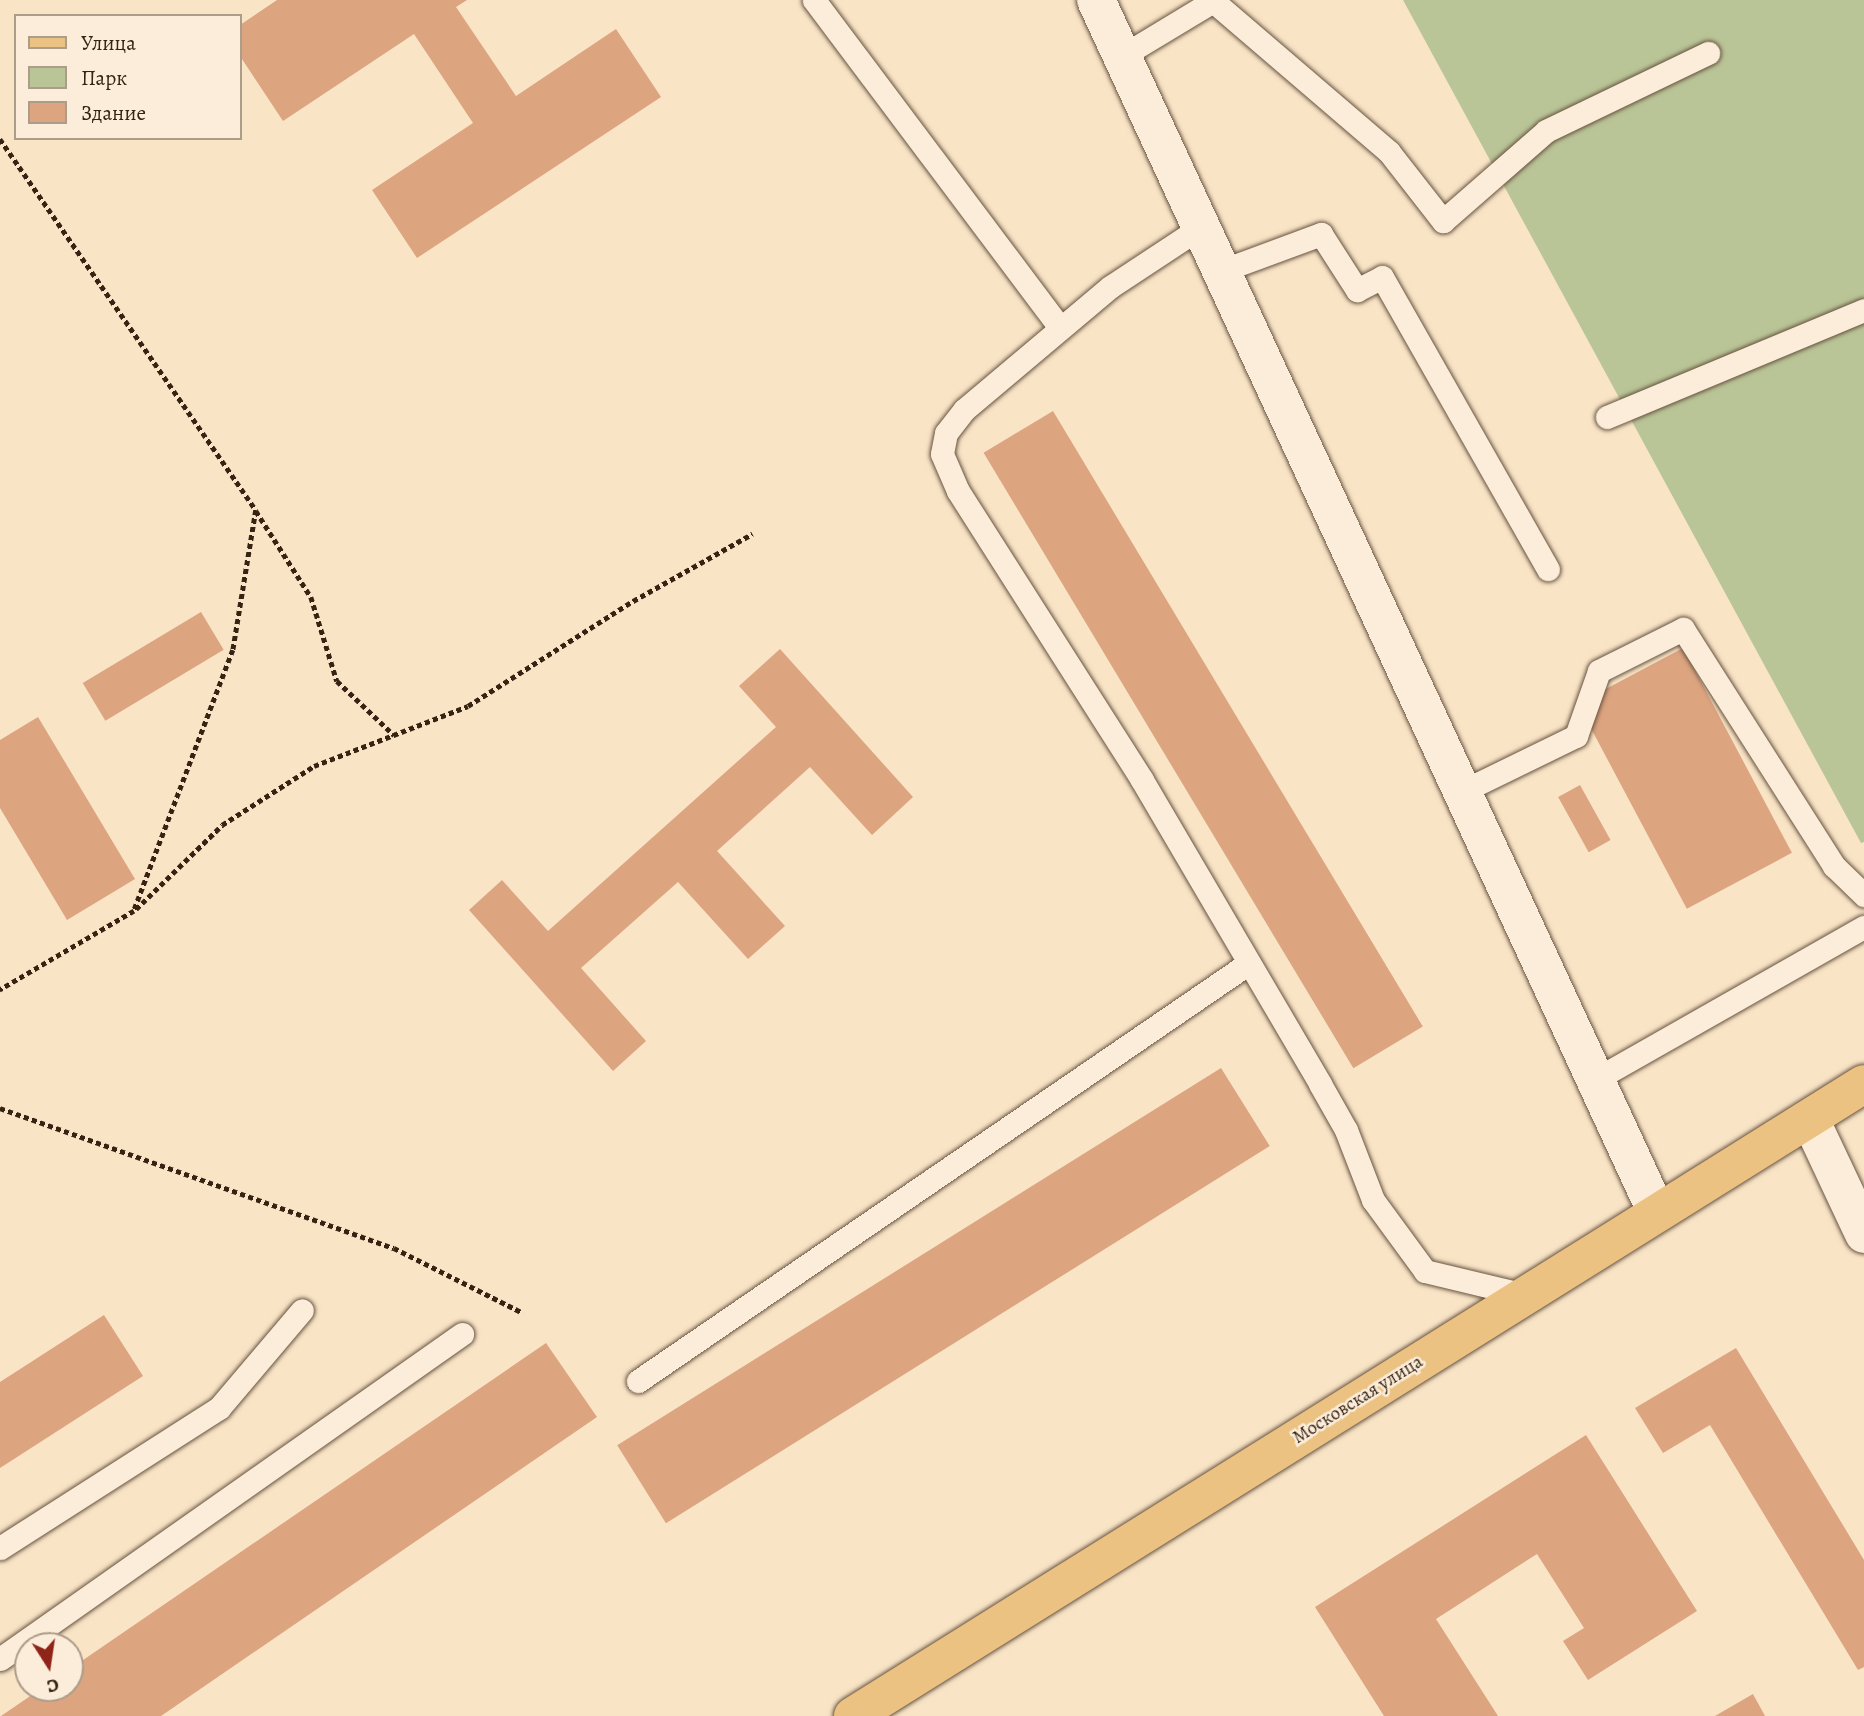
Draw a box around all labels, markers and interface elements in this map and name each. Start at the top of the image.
legend [14,14,242,140]
text: Улица [81,29,136,57]
text: Парк [81,64,127,92]
text: Здание [81,99,146,127]
street label: Московская улица [1289,1351,1427,1449]
north arrow [14,1632,84,1702]
text: С [45,1672,61,1700]

